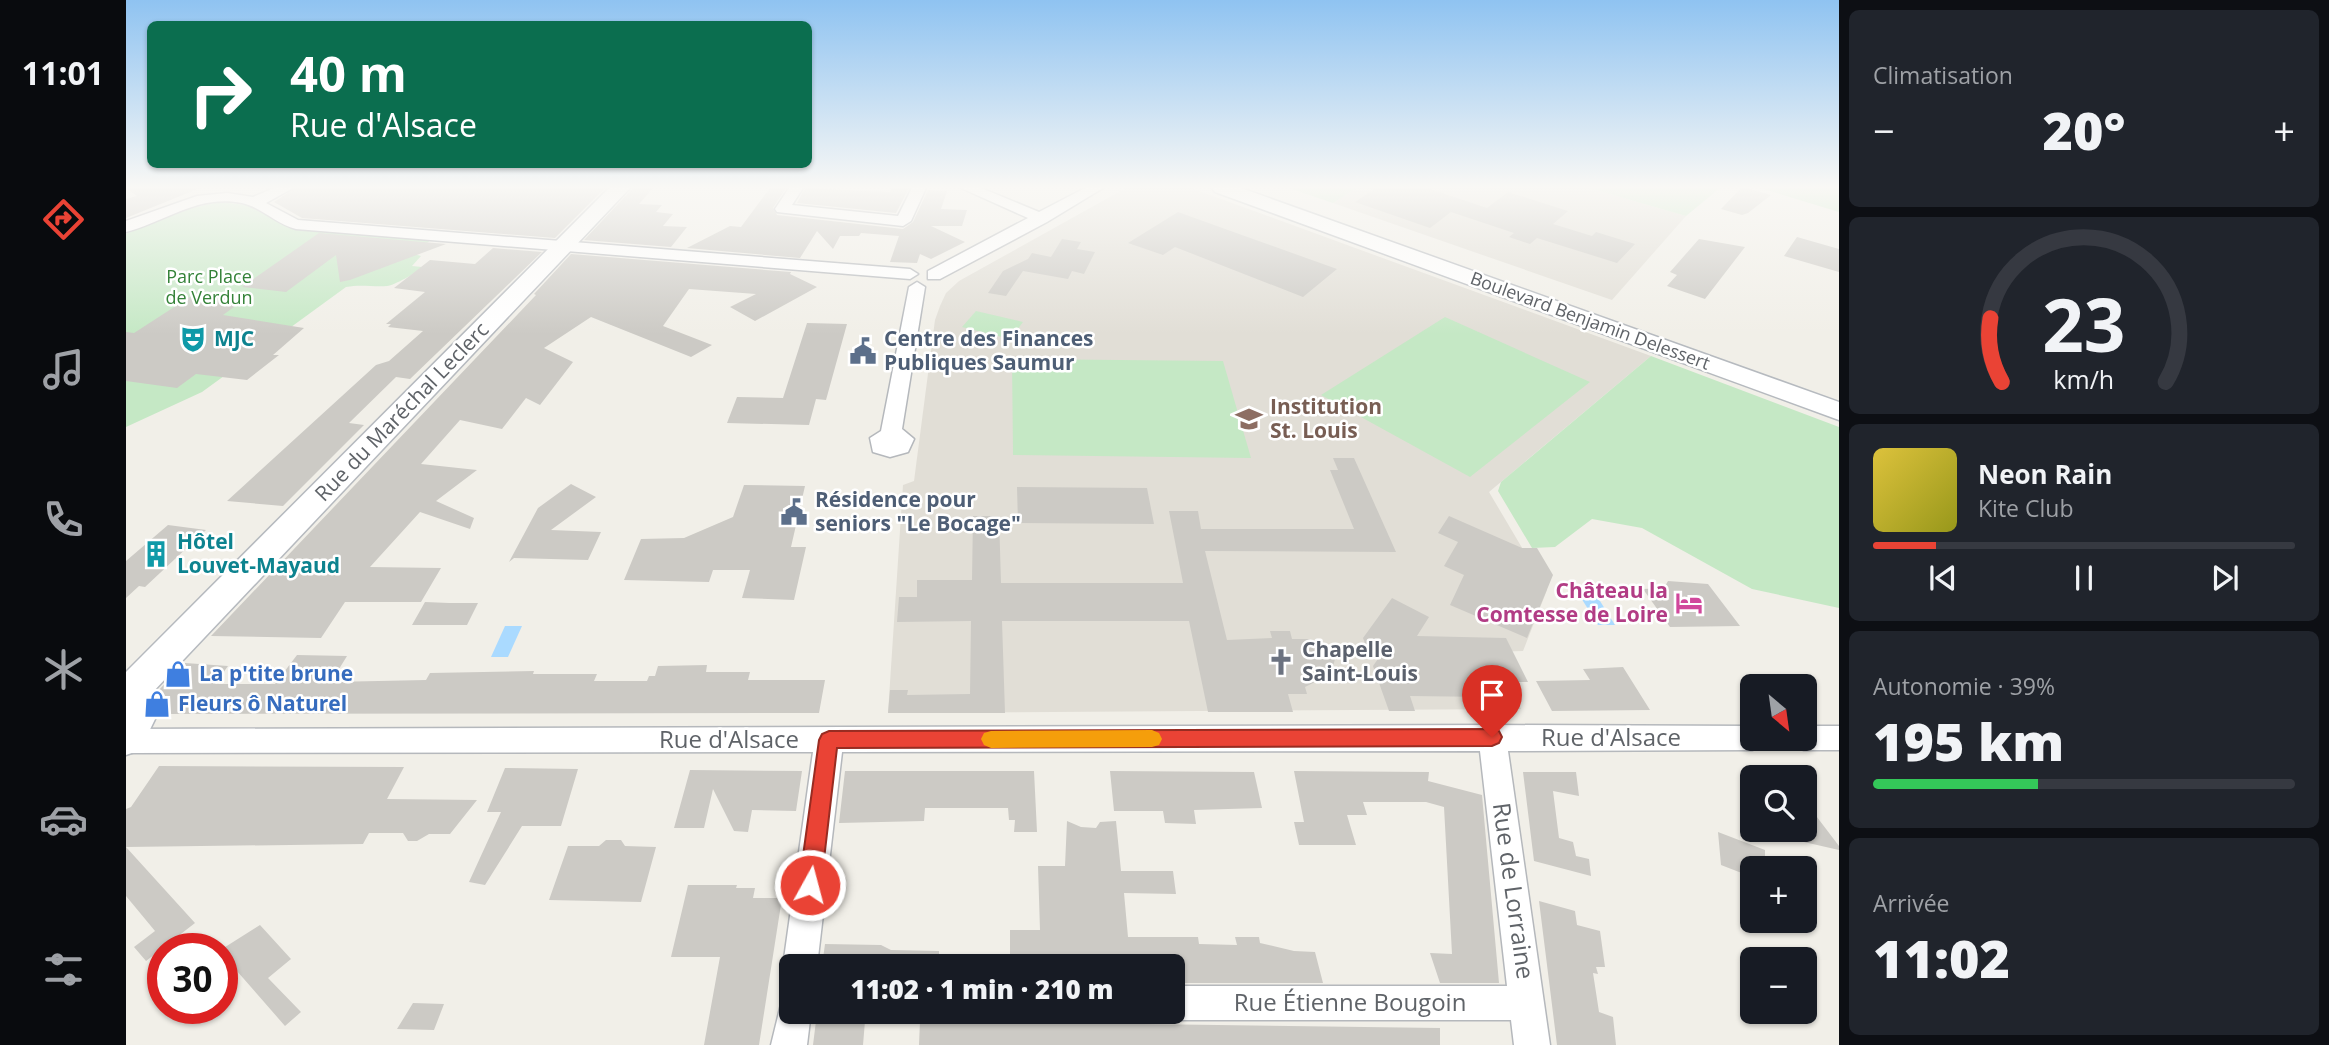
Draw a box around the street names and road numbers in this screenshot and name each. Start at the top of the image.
street label: Boulevard Benjamin Delessert [1467,265,1713,375]
street label: Rue du Maréchal Leclerc [308,316,494,507]
street label: Rue d'Alsace [1541,720,1681,753]
street label: Rue d'Alsace [659,722,799,755]
street label: Rue de Lorraine [1486,800,1543,981]
street label: Rue Étienne Bougoin [1234,985,1466,1018]

